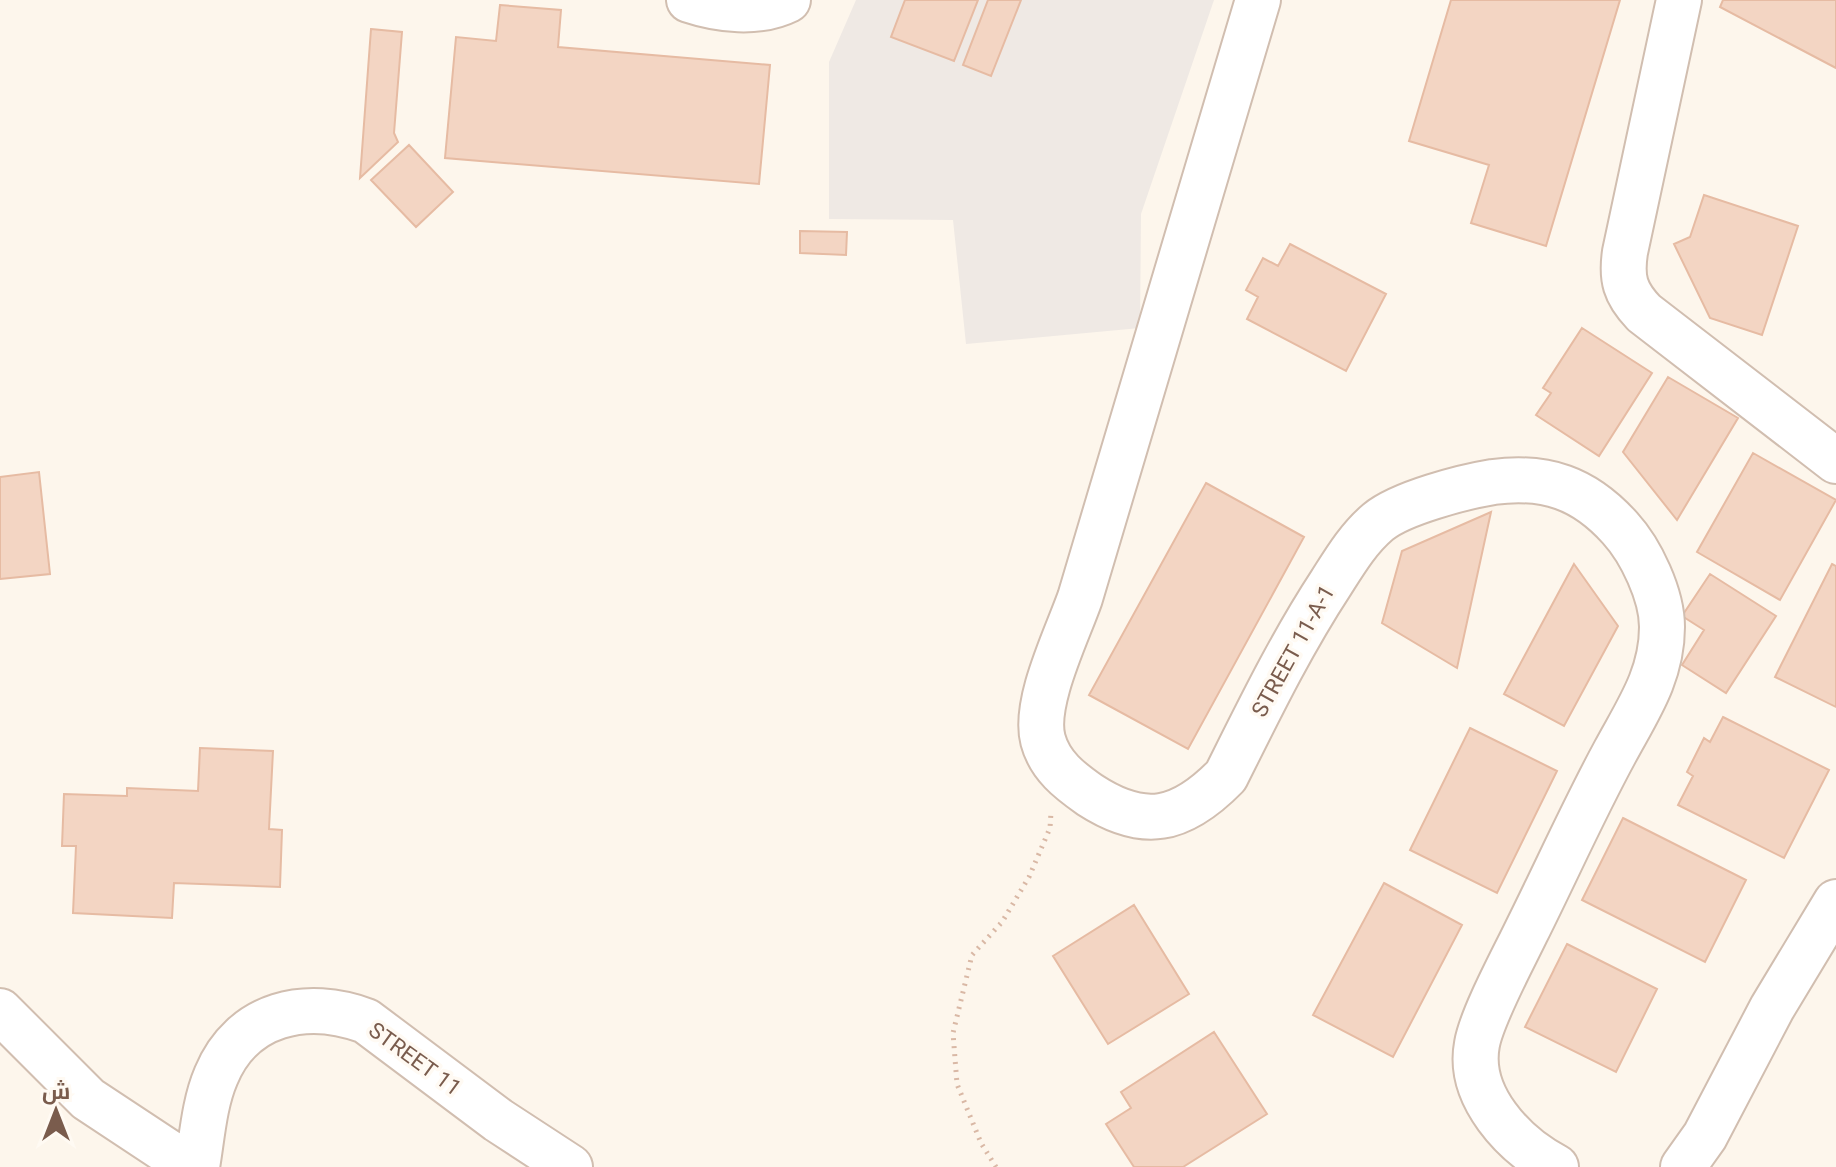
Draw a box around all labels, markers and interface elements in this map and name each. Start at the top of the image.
street label: STREET 11-A-1 [1246,581,1340,721]
street label: STREET 11 [364,1017,466,1101]
north arrow [16,1071,96,1151]
text: ش [42,1079,70,1105]

